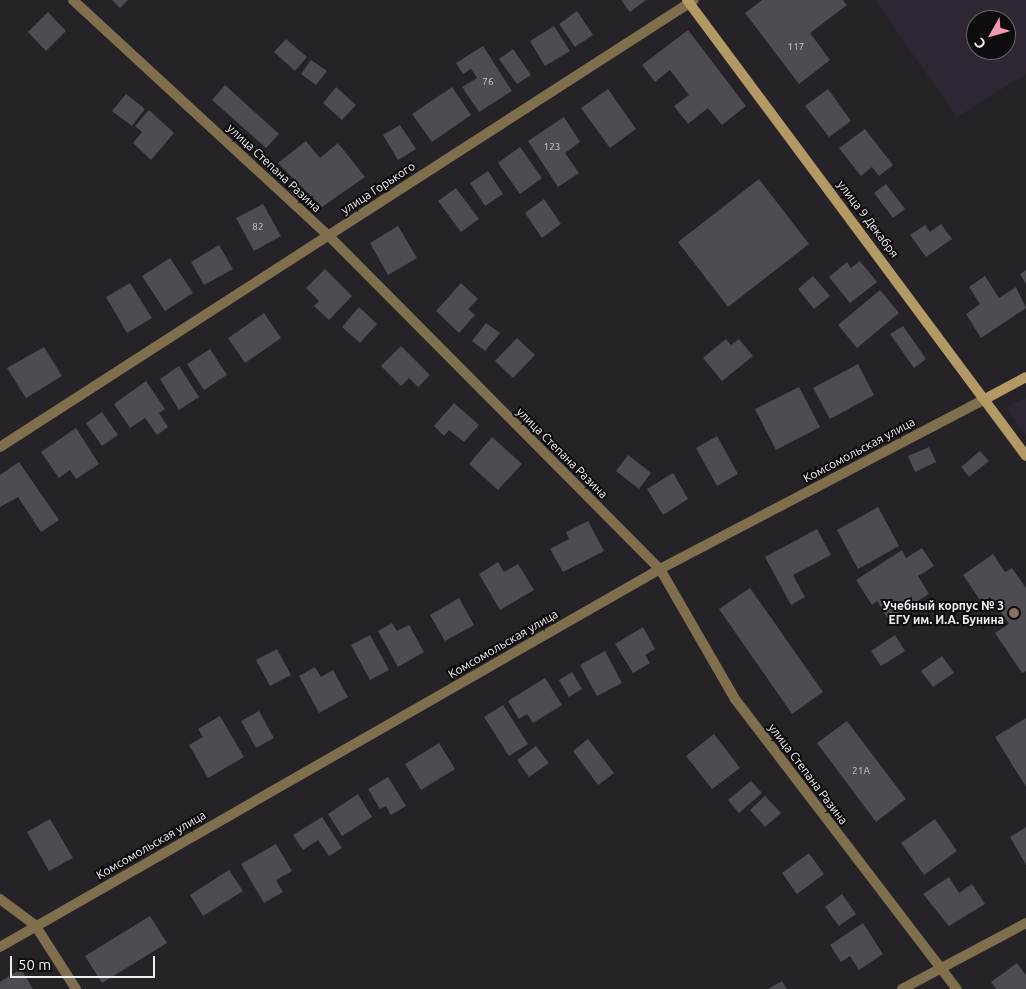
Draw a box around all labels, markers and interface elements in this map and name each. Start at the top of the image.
north arrow [966,10,1016,60]
text: С [971,35,989,52]
house number: 117 [788,41,804,53]
house number: 76 [482,76,494,88]
street label: улица Степана Разина [224,121,324,215]
house number: 123 [544,141,560,153]
street label: улица Горького [338,159,418,217]
street label: улица 9 Декабря [834,178,902,260]
house number: 82 [252,221,264,233]
street label: улица Степана Разина [513,404,611,502]
street label: Комсомольская улица [801,414,917,486]
place label: Учебный корпус № 3 ЕГУ им. И.А. Бунина [883,599,1004,627]
street label: Комсомольская улица [446,607,560,681]
marker: Учебный корпус № 3 ЕГУ им. И.А. Бунина [1008,607,1020,619]
street label: улица Степана Разина [765,721,851,827]
house number: 21А [852,765,870,777]
street label: Комсомольская улица [94,808,208,882]
scale bar [12,946,158,978]
text: 50 m [18,956,51,973]

